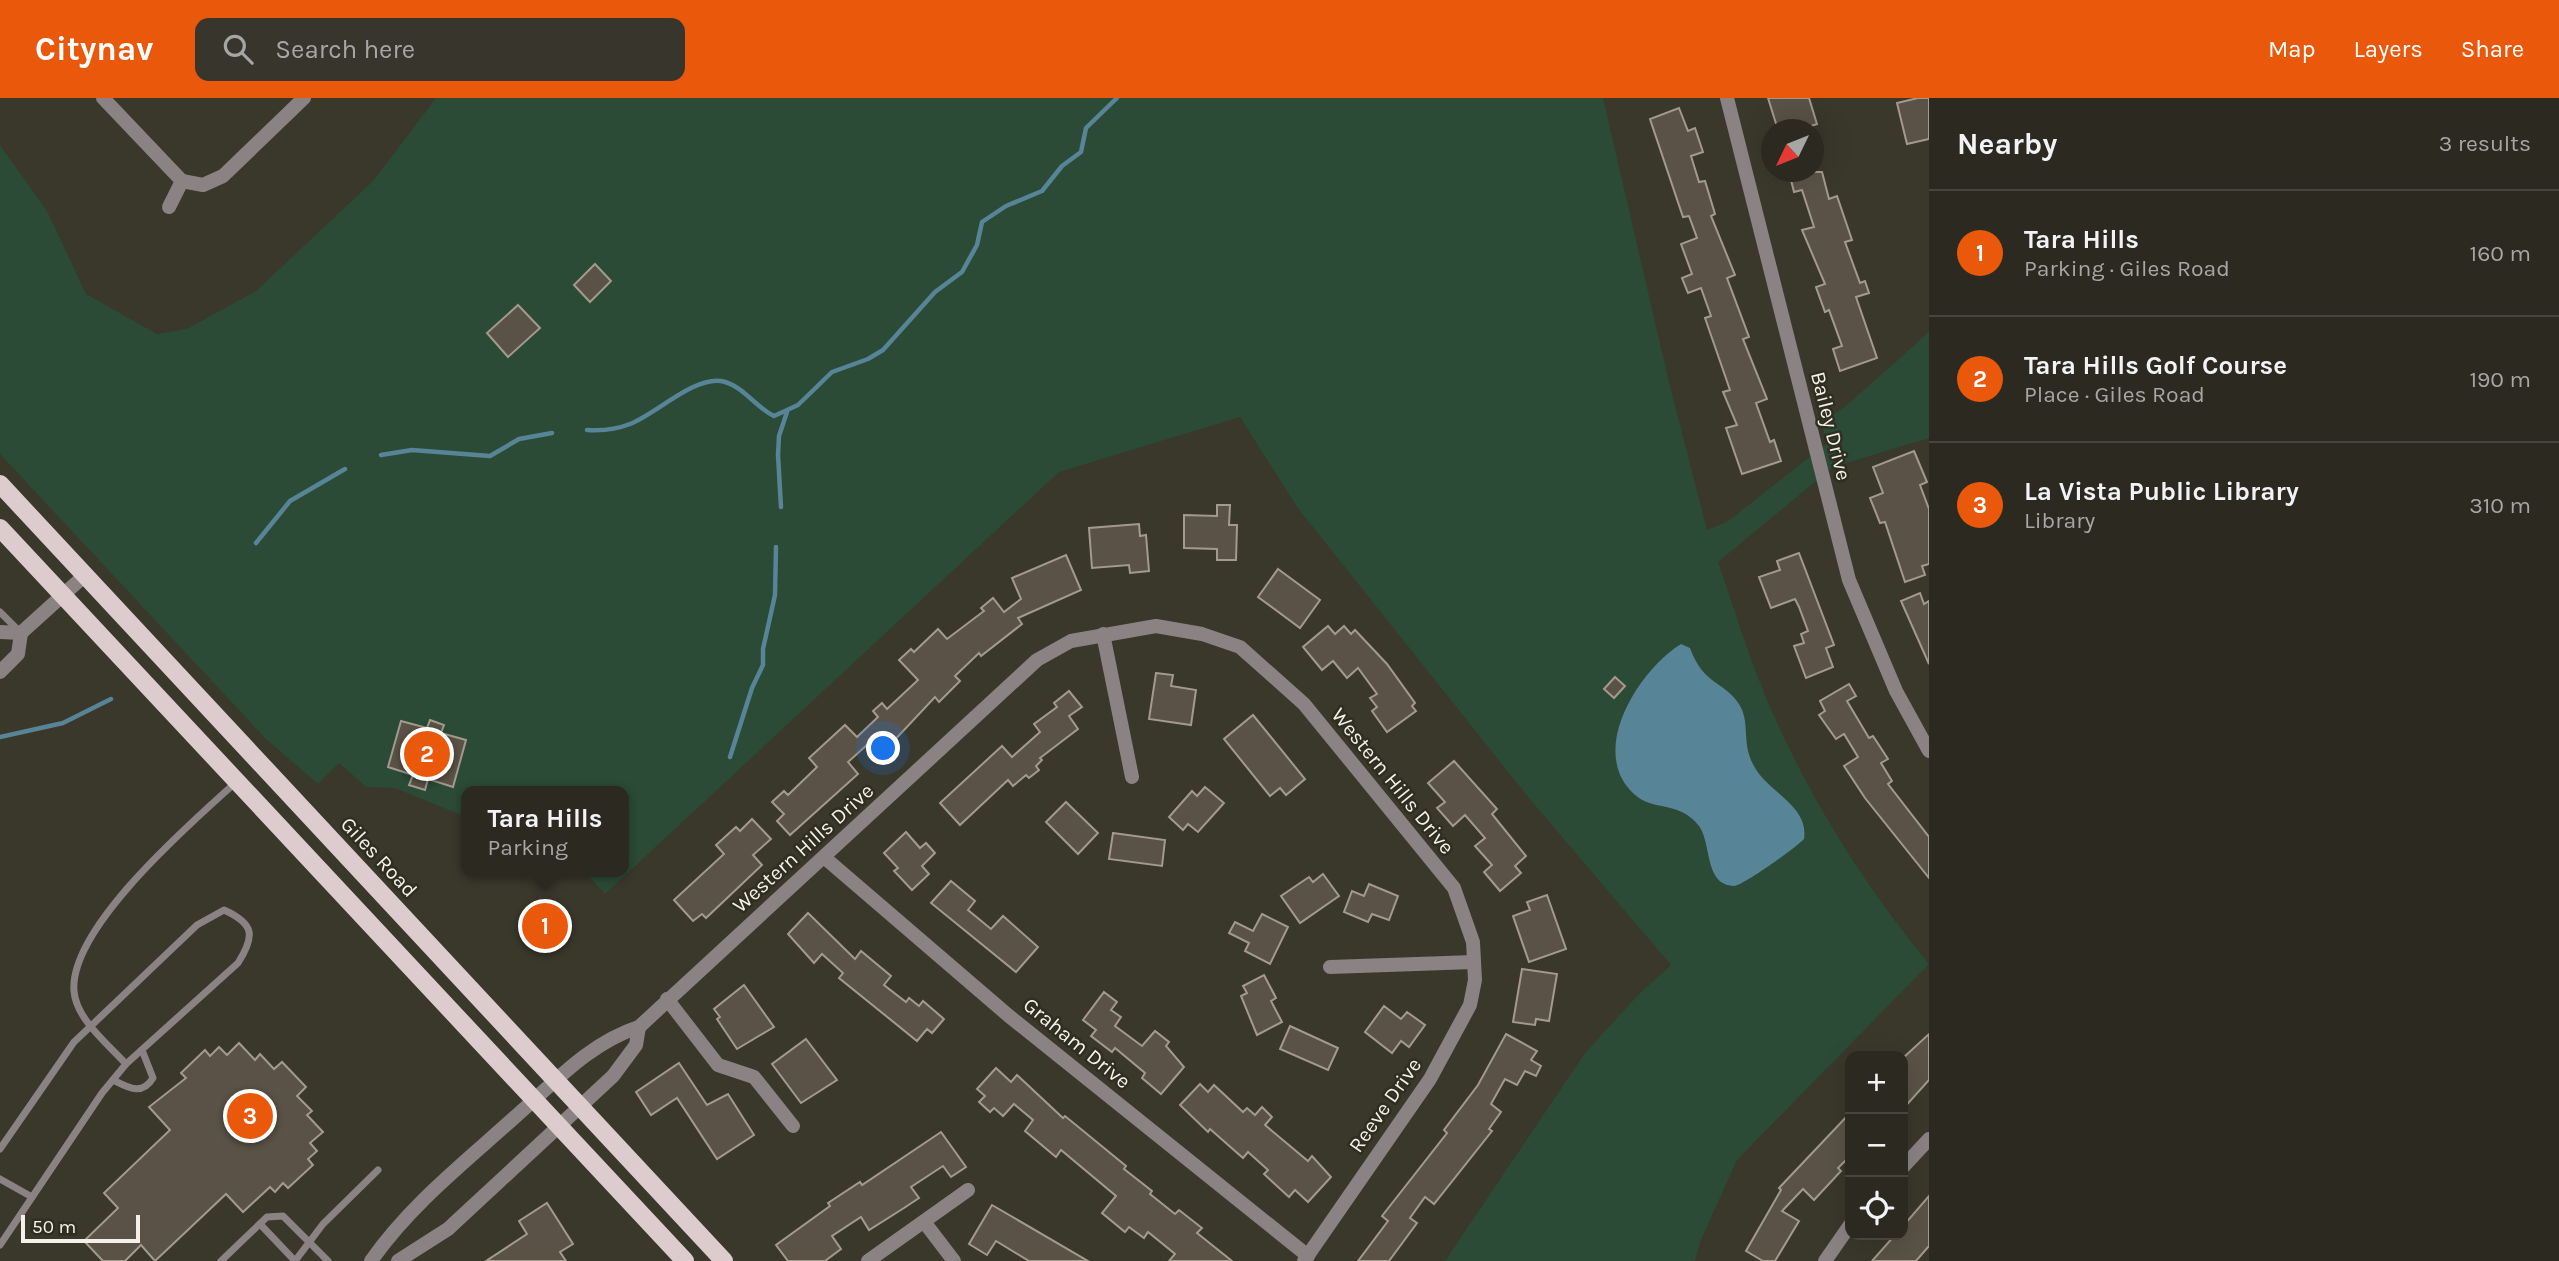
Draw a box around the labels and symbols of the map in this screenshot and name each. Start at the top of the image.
north arrow [1761,119,1824,182]
street label: Bailey Drive [1806,369,1856,483]
street label: Western Hills Drive [1327,703,1459,859]
pin: 2 [404,728,450,780]
your location [866,731,900,765]
street label: Western Hills Drive [728,779,878,917]
street label: Giles Road [336,812,422,902]
pin: 1 [522,900,568,952]
street label: Graham Drive [1019,993,1135,1093]
street label: Reeve Drive [1344,1053,1426,1157]
pin: 3 [227,1090,273,1142]
scale bar [21,1212,140,1244]

